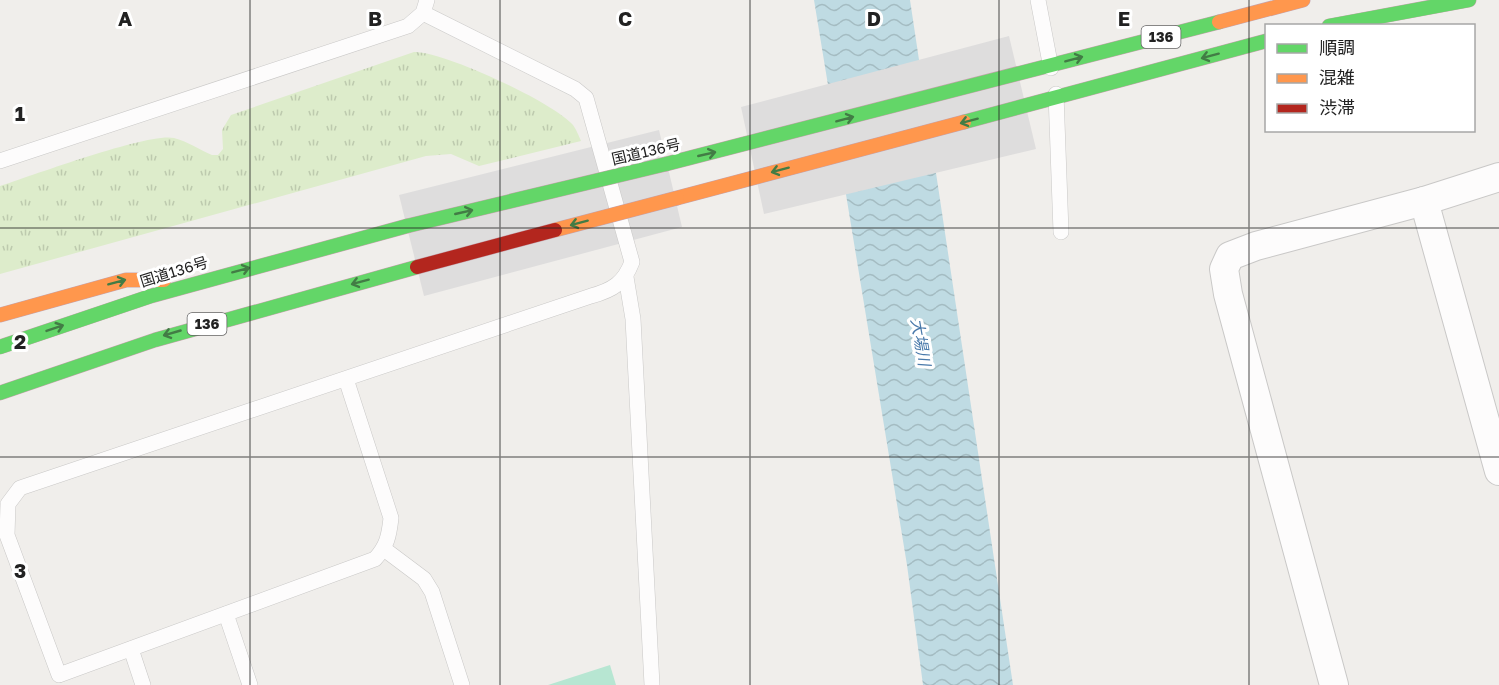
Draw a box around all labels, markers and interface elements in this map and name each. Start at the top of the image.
text: A [118,6,132,30]
text: B [368,6,382,30]
text: C [618,6,632,30]
text: D [867,6,881,30]
text: E [1118,6,1130,30]
legend [1265,24,1475,132]
road number: 136 [1142,26,1180,48]
text: 順調 [1319,36,1355,58]
one-way arrow [1201,51,1220,63]
one-way arrow [1065,53,1084,65]
text: 混雑 [1319,66,1355,88]
text: 渋滞 [1319,96,1355,118]
text: 1 [15,101,25,125]
one-way arrow [835,113,854,125]
one-way arrow [960,115,979,127]
street label: 国道136号 [610,134,682,168]
one-way arrow [697,148,716,160]
one-way arrow [771,165,790,176]
one-way arrow [454,206,473,218]
one-way arrow [570,218,589,230]
street label: 国道136号 [138,252,210,290]
one-way arrow [232,264,251,275]
one-way arrow [107,276,126,288]
one-way arrow [351,277,370,288]
road number: 136 [188,313,226,335]
water label: 大場川 [907,317,935,369]
one-way arrow [45,321,64,332]
one-way arrow [163,328,182,340]
text: 2 [14,329,26,353]
text: 3 [14,558,26,582]

